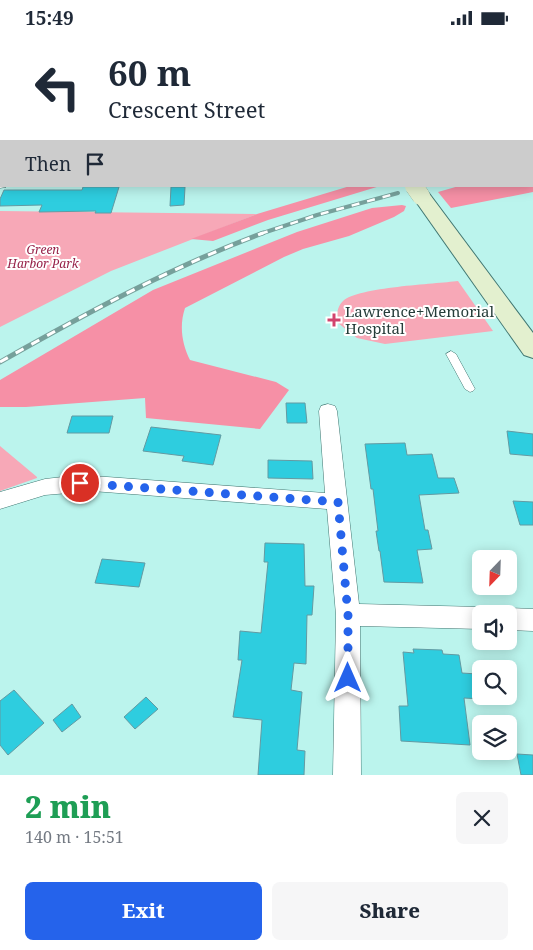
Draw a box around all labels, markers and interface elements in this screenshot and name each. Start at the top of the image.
text: 15:49 [25,5,74,31]
text: 60 m [108,49,191,96]
icon: left [25,55,90,120]
text: Crescent Street [108,94,265,124]
icon: arrive [81,150,109,178]
text: Then [25,151,71,177]
park label: Green Harbor Park [6,241,80,272]
place label: Lawrence+Memorial Hospital [345,301,495,338]
marker: Lawrence+Memorial Hospital [327,313,341,327]
pin [59,462,101,504]
icon: arrive [66,469,94,497]
north arrow [472,550,518,595]
map controls [472,550,517,760]
button: sound [472,605,517,650]
position arrow [321,651,373,703]
button: search [472,660,517,705]
button: layers [472,715,517,760]
text: 2 min [25,786,111,827]
button: close [456,792,508,844]
text: 140 m · 15:51 [25,826,124,848]
button: Exit [25,882,262,940]
button: Share [272,882,508,940]

